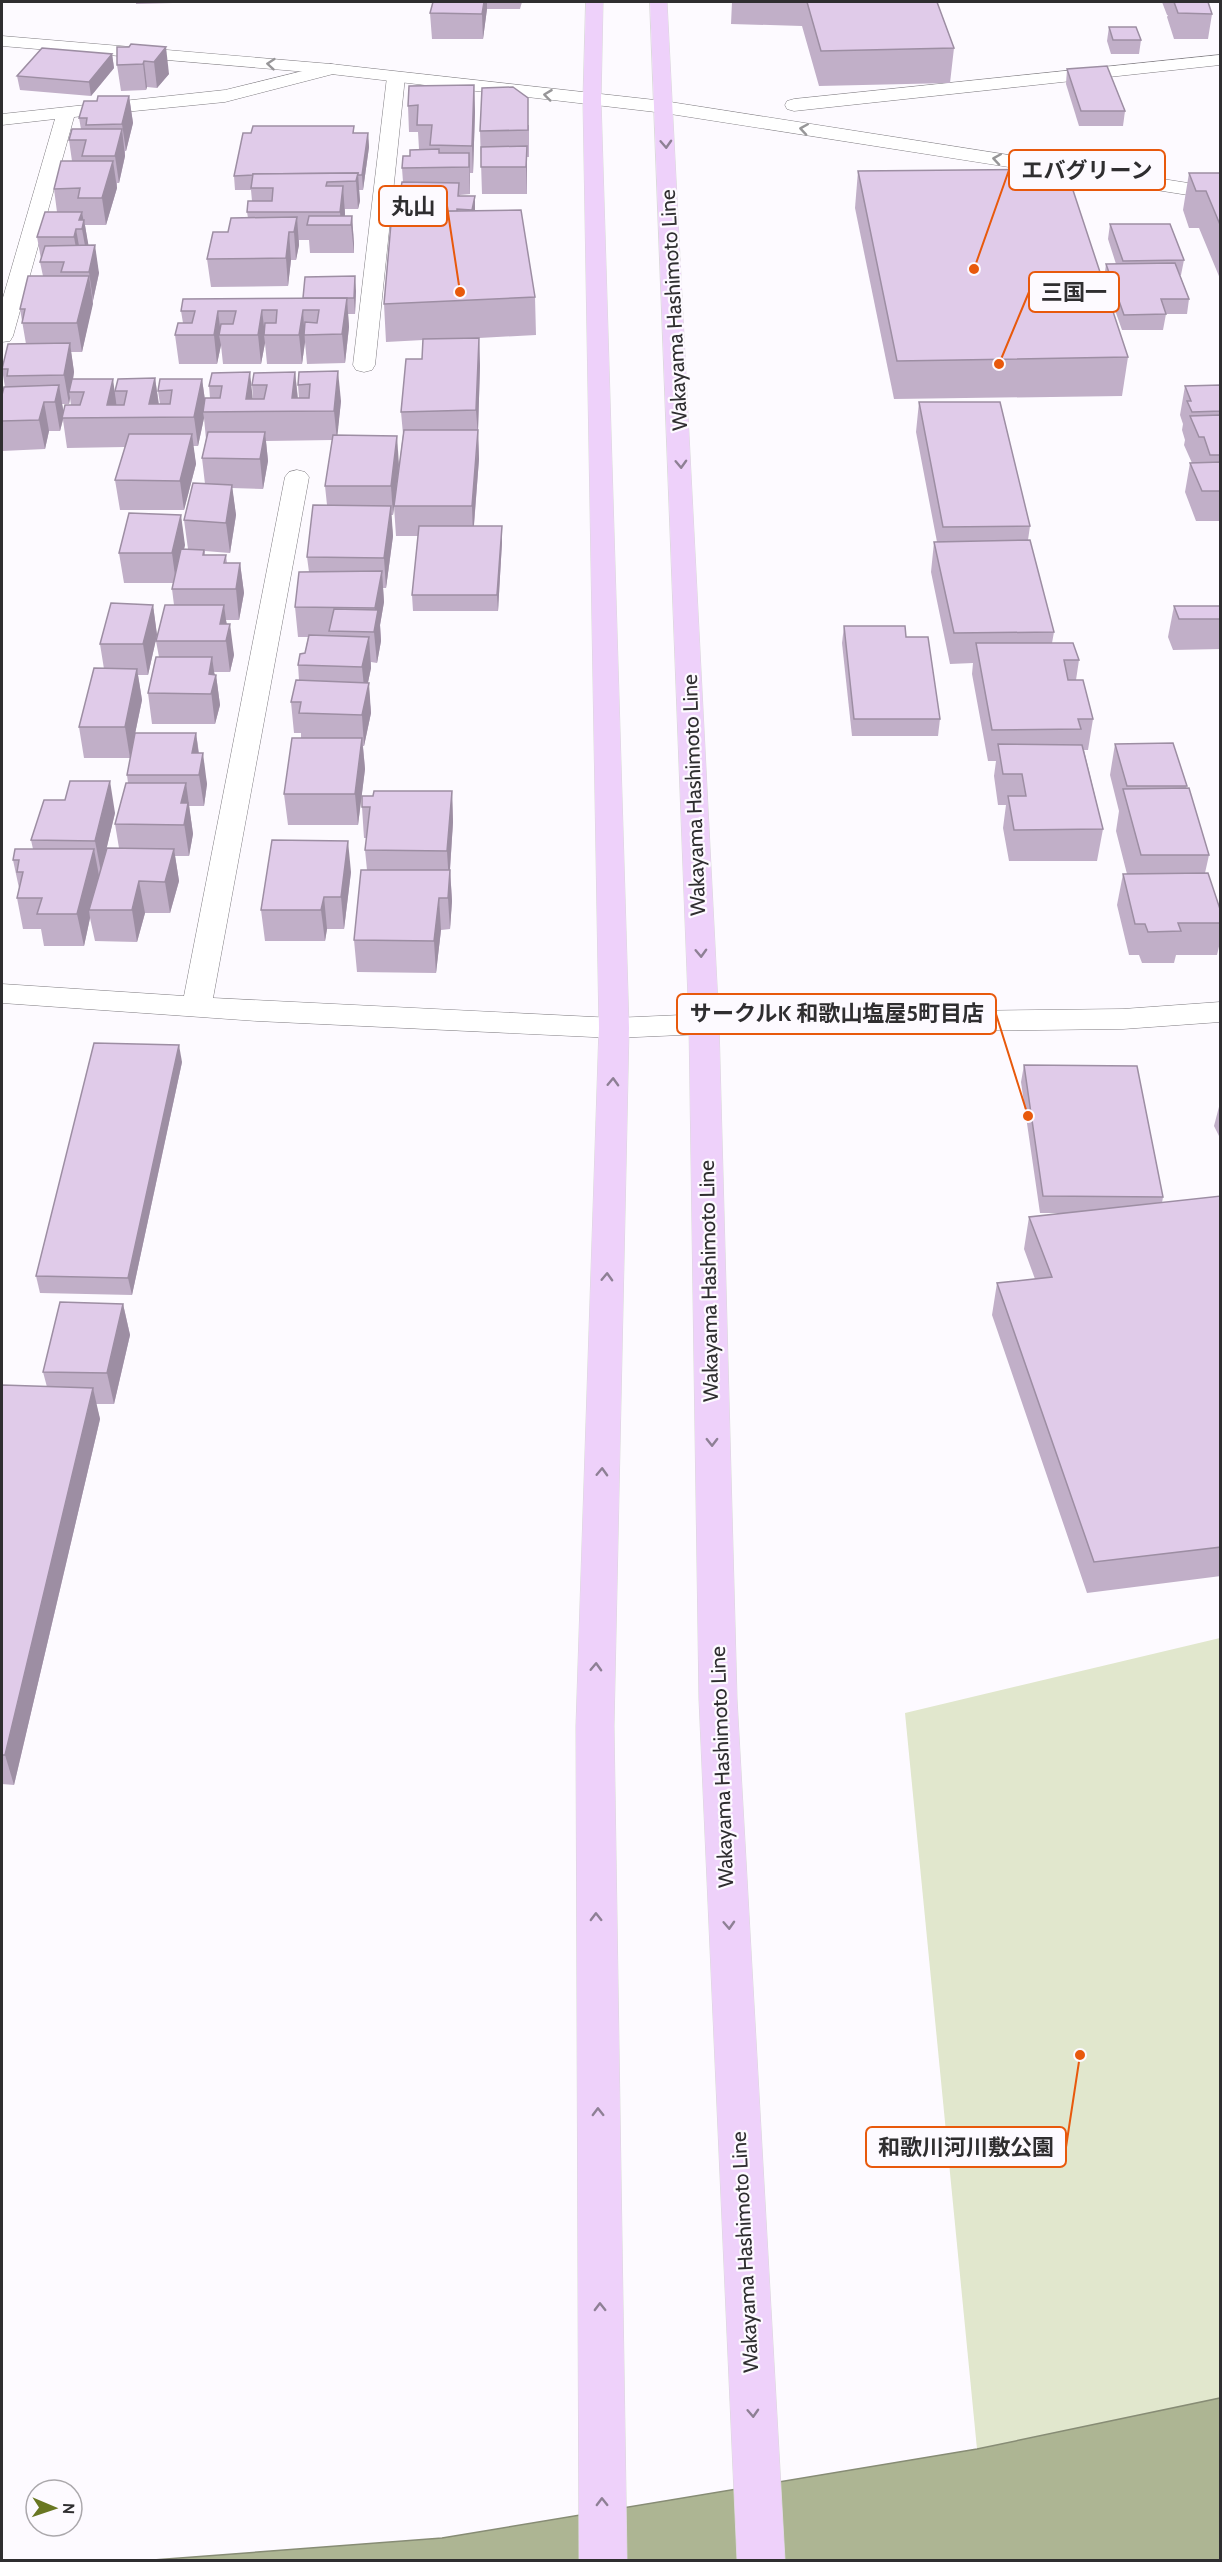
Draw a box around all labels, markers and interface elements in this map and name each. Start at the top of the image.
one-way arrow [267,58,276,71]
one-way arrow [544,89,553,102]
one-way arrow [799,123,809,136]
one-way arrow [660,139,673,148]
callout: エバグリーン [1009,150,1165,190]
one-way arrow [992,153,1002,166]
text: エバグリーン [1022,157,1152,184]
callout: 丸山 [379,186,447,226]
street label: Wakayama Hashimoto Line [655,188,692,431]
text: 丸山 [391,193,435,220]
callout: 三国一 [1029,272,1119,312]
text: 三国一 [1041,279,1107,306]
one-way arrow [674,460,687,469]
street label: Wakayama Hashimoto Line [677,674,710,916]
one-way arrow [694,948,707,957]
callout: サークルK 和歌山塩屋5町目店 [677,994,996,1034]
text: サークルK 和歌山塩屋5町目店 [690,1000,984,1027]
one-way arrow [606,1078,619,1087]
street label: Wakayama Hashimoto Line [694,1160,723,1402]
one-way arrow [601,1273,613,1282]
one-way arrow [706,1437,719,1446]
one-way arrow [595,1468,608,1477]
street label: Wakayama Hashimoto Line [705,1646,738,1888]
one-way arrow [590,1663,603,1672]
one-way arrow [590,1913,603,1922]
one-way arrow [722,1920,735,1929]
one-way arrow [592,2108,604,2117]
callout: 和歌川河川敷公園 [866,2127,1066,2167]
street label: Wakayama Hashimoto Line [726,2130,763,2373]
text: 和歌川河川敷公園 [878,2134,1054,2161]
one-way arrow [594,2303,606,2312]
one-way arrow [747,2409,760,2418]
north arrow [24,2478,84,2538]
one-way arrow [596,2498,608,2507]
text: N [59,2503,78,2514]

